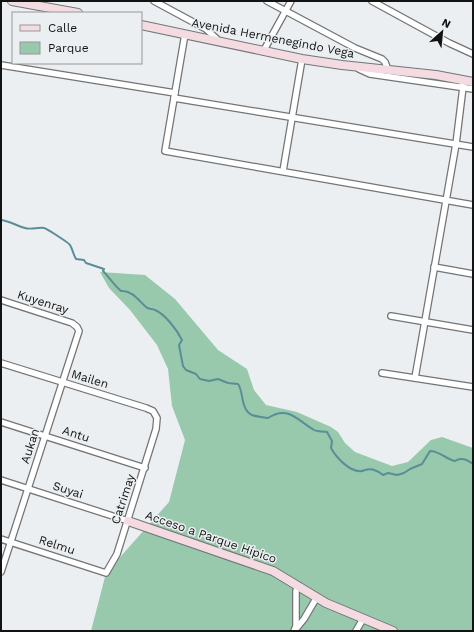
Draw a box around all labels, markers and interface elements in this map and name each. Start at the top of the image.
legend [12,12,142,64]
north arrow [422,12,462,52]
street label: Avenida Hermenegindo Vega [190,15,356,61]
text: N [440,16,453,31]
text: Calle [48,21,77,35]
text: Parque [48,41,89,55]
street label: Kuyenray [16,287,71,317]
street label: Mailen [70,367,110,391]
street label: Antu [61,423,91,445]
street label: Aukan [18,427,42,465]
street label: Catrimay [108,471,138,526]
street label: Suyai [51,479,85,501]
street label: Acceso a Parque Hípico [144,508,278,566]
street label: Relmu [37,533,77,557]

